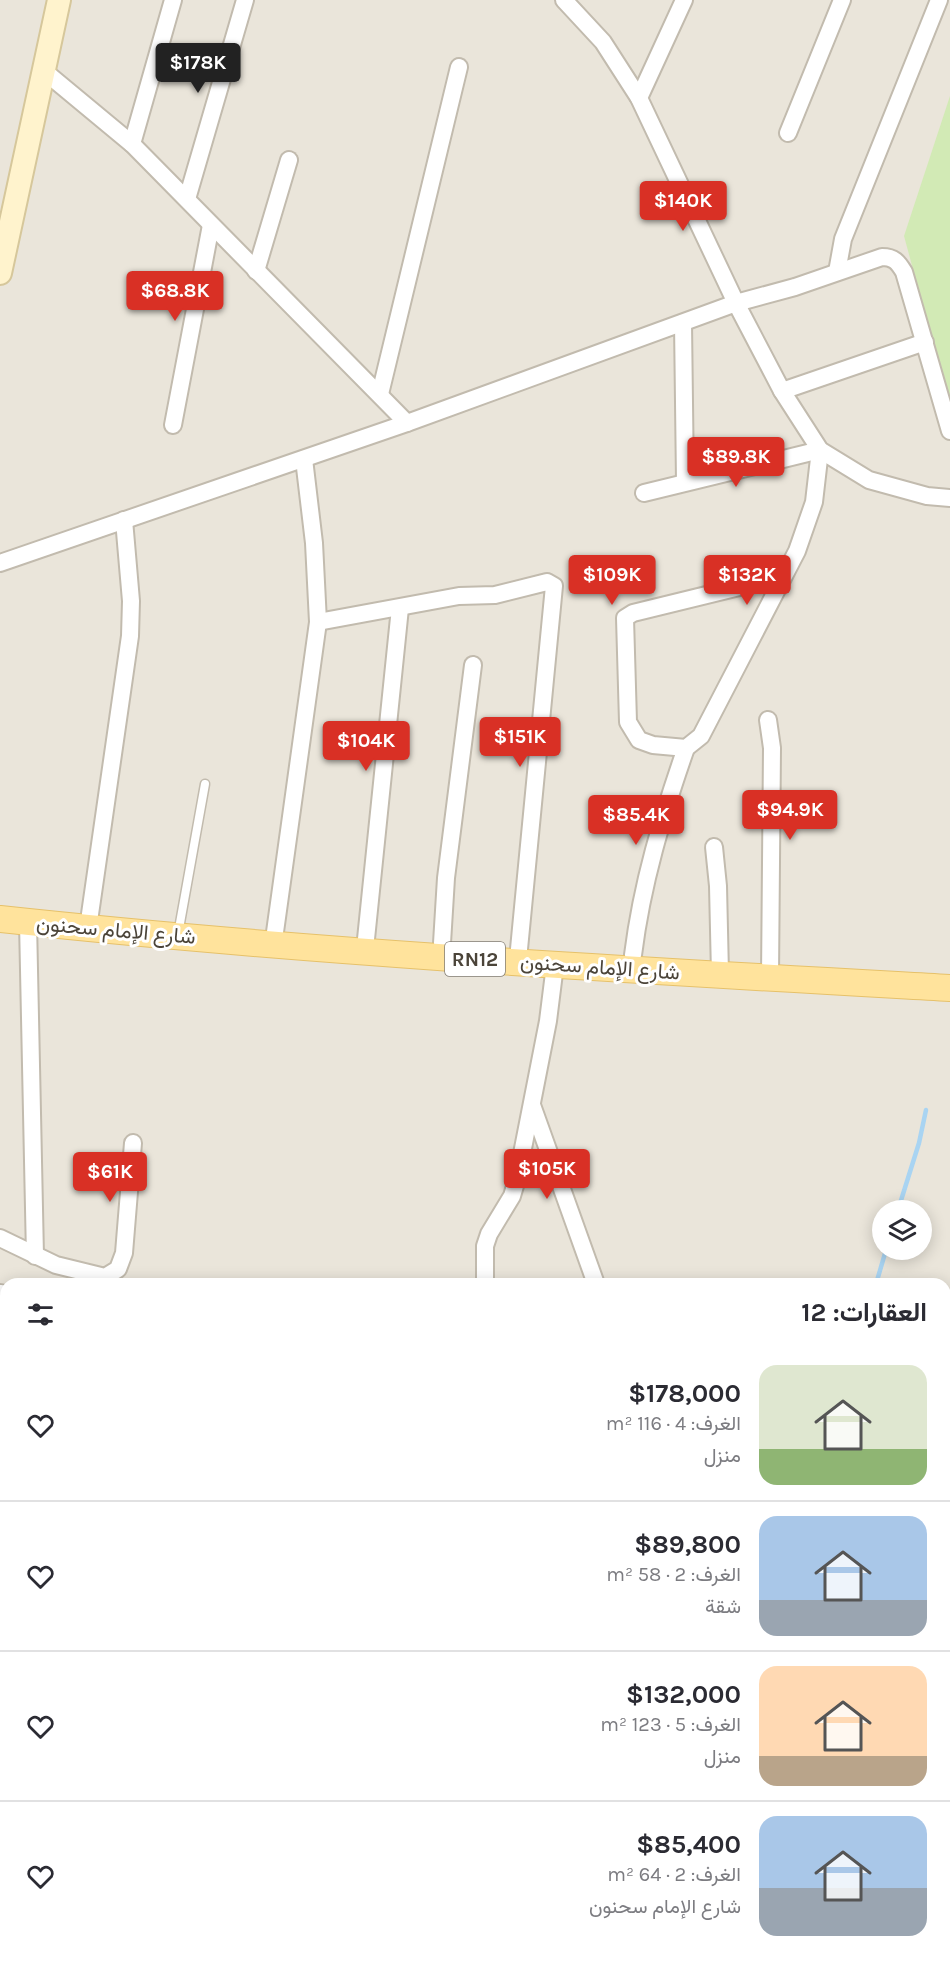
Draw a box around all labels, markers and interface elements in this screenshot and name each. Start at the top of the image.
pin: $178K [156,43,240,94]
text: $178K [170,51,226,74]
pin: $140K [641,181,725,232]
text: $140K [654,189,712,212]
pin: $68.8K [126,271,224,322]
text: $68.8K [140,279,210,302]
pin: $89.8K [687,437,785,488]
text: $89.8K [701,445,771,468]
pin: $109K [570,555,654,606]
pin: $132K [705,555,789,606]
text: $109K [583,563,641,586]
text: $132K [718,563,776,586]
pin: $151K [478,717,562,768]
pin: $104K [324,721,408,772]
text: $151K [494,725,546,748]
text: $104K [337,729,395,752]
pin: $94.9K [741,790,839,841]
pin: $85.4K [587,795,685,846]
text: $94.9K [756,798,824,821]
text: $85.4K [602,803,670,826]
street label: شارع الإمام سحنون [35,911,197,951]
road number: RN12 [445,942,505,976]
street label: شارع الإمام سحنون [519,949,680,987]
pin: $105K [505,1149,589,1200]
pin: $61K [74,1152,146,1203]
text: $105K [518,1157,576,1180]
text: $61K [87,1160,133,1183]
map controls [872,1200,932,1260]
button: layers [872,1200,932,1260]
text: العقارات: 12 [801,1297,927,1328]
icon: filters [24,1298,57,1331]
text: $178,000 [628,1378,741,1409]
icon: home [807,1389,879,1461]
icon: heart [24,1409,57,1442]
text: الغرف: 4 · 116 m² [606,1412,741,1435]
text: منزل [704,1444,741,1467]
text: $89,800 [634,1529,741,1560]
icon: home [807,1540,879,1612]
icon: heart [24,1560,57,1593]
text: الغرف: 2 · 58 m² [606,1563,741,1586]
text: شقة [705,1595,741,1618]
text: $132,000 [626,1679,741,1710]
icon: home [807,1690,879,1762]
icon: heart [24,1710,57,1743]
text: الغرف: 5 · 123 m² [600,1713,741,1736]
text: منزل [704,1745,741,1768]
text: $85,400 [636,1829,741,1860]
icon: home [807,1840,879,1912]
icon: heart [24,1860,57,1893]
text: الغرف: 2 · 64 m² [607,1863,741,1886]
text: شارع الإمام سحنون [589,1895,741,1918]

